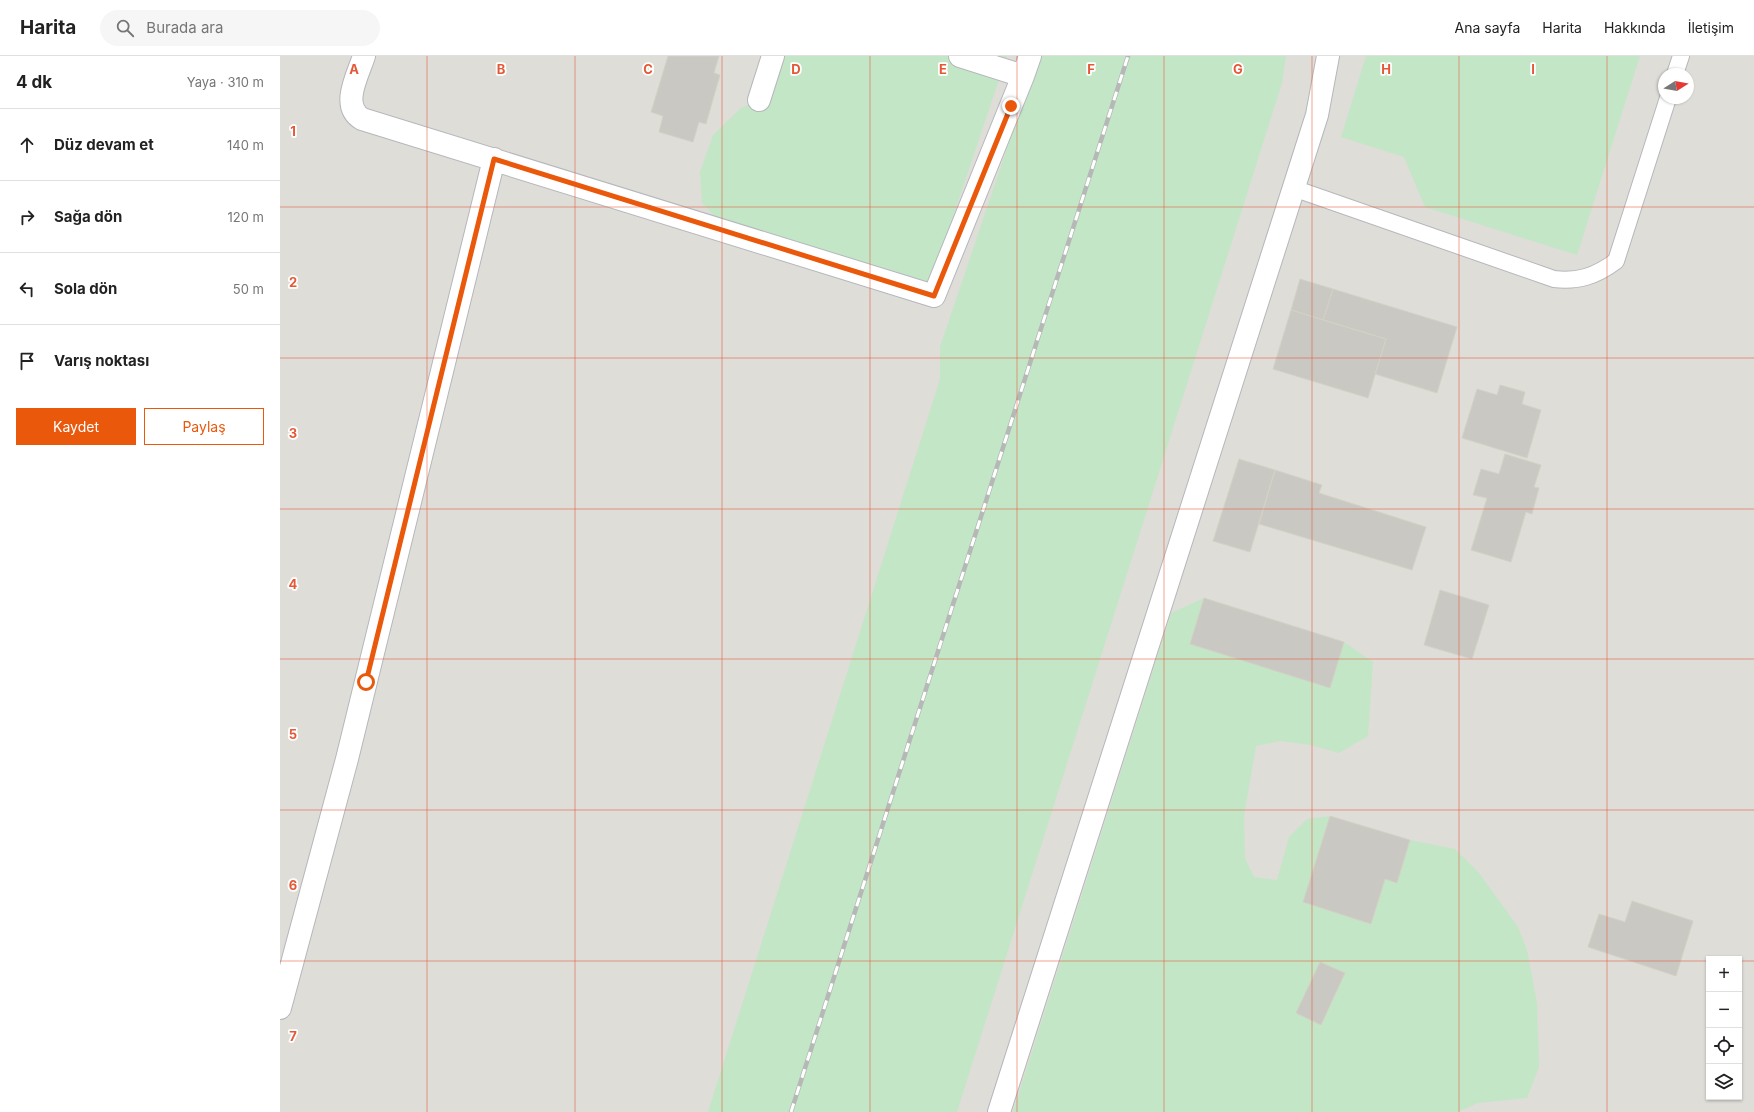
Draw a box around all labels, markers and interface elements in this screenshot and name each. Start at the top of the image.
search box [100,10,380,46]
text: Harita [20,16,76,39]
icon: search [114,17,136,39]
text: Burada ara [146,18,223,37]
text: Ana sayfa [1455,19,1520,36]
text: Harita [1542,19,1582,36]
text: Hakkında [1604,19,1666,36]
text: İletişim [1688,19,1734,36]
text: A [349,61,359,77]
text: B [497,61,506,77]
text: C [643,61,653,77]
text: D [791,61,801,77]
text: E [939,61,947,77]
text: F [1087,61,1095,77]
text: G [1233,61,1243,77]
text: H [1381,61,1391,77]
text: I [1531,61,1535,77]
north arrow [1658,68,1694,104]
text: 4 dk [16,72,52,92]
text: Yaya · 310 m [187,74,264,90]
route end [1002,97,1020,115]
text: 1 [290,123,296,139]
icon: ahead [16,134,38,156]
text: Düz devam et [54,135,154,154]
text: 140 m [227,137,264,153]
icon: right [16,206,38,228]
text: Sağa dön [54,207,122,226]
text: 120 m [228,209,264,225]
text: 2 [289,274,297,290]
icon: left [16,278,38,300]
text: Sola dön [54,279,117,298]
text: 50 m [233,281,264,297]
icon: arrive [16,350,38,372]
text: Varış noktası [54,351,149,370]
button: Kaydet [16,408,136,445]
button: Paylaş [144,408,264,445]
text: 3 [289,425,297,441]
text: 4 [289,576,298,592]
route start [357,673,375,691]
text: 5 [289,726,297,742]
text: 6 [289,877,297,893]
map controls [1706,956,1742,1100]
button: + [1706,956,1742,992]
button: − [1706,992,1742,1028]
text: 7 [289,1028,297,1044]
button: locate [1706,1028,1742,1064]
button: layers [1706,1064,1742,1100]

